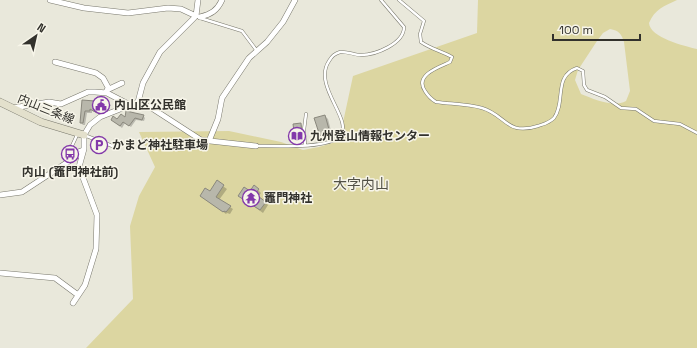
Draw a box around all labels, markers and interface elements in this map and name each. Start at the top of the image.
north arrow [16,16,56,56]
scale bar [553,16,640,42]
text: N [35,20,49,36]
text: 100 m [559,22,593,38]
street label: 内山三条線 [15,90,77,128]
public building icon: 内山区公民館 [91,95,111,115]
place label: 内山区公民館 [114,97,186,113]
library icon: 九州登山情報センター [287,126,307,146]
place label: 九州登山情報センター [310,128,430,144]
parking icon: かまど神社駐車場 [89,135,109,155]
place label: かまど神社駐車場 [112,137,208,153]
bus stop icon: 内山 (竈門神社前) [60,144,80,164]
place label: 内山 (竈門神社前) [22,164,119,180]
district label: 大字内山 [333,175,389,193]
temple icon: 竈門神社 [241,188,261,208]
place label: 竈門神社 [264,190,312,206]

